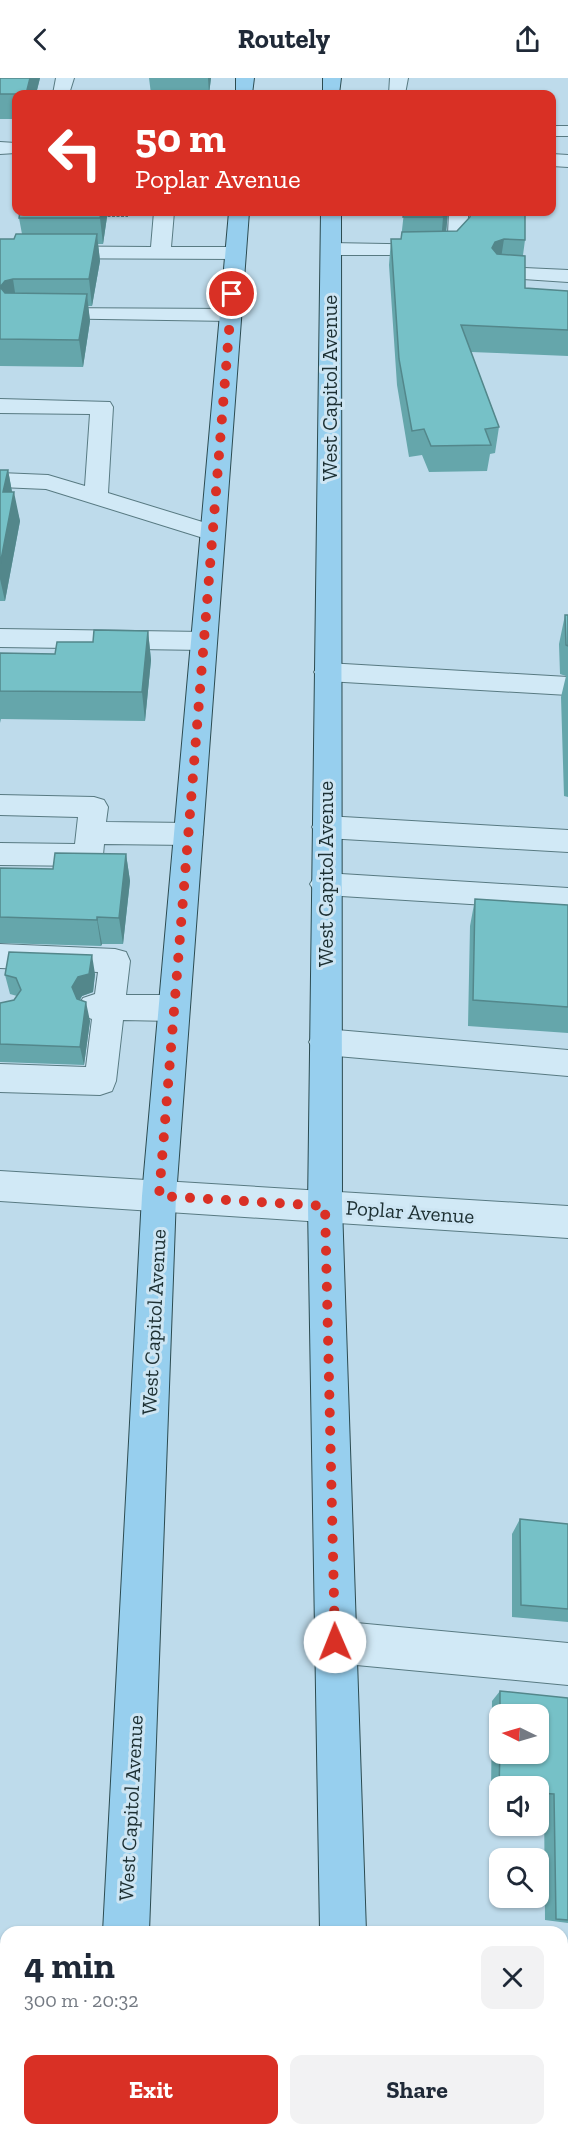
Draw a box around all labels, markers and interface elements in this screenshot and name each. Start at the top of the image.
icon: back [24,23,57,56]
text: Routely [238,23,330,55]
icon: share [511,23,544,56]
text: 50 m [135,112,226,163]
icon: left [36,114,114,192]
text: Poplar Avenue [135,163,301,195]
pin [206,268,257,319]
icon: arrive [215,277,248,310]
street label: West Capitol Avenue [317,295,342,481]
street label: West Capitol Avenue [313,781,338,967]
street label: Poplar Avenue [345,1195,475,1228]
street label: West Capitol Avenue [136,1228,171,1416]
position arrow [303,1610,367,1674]
north arrow [489,1704,549,1764]
map controls [489,1704,549,1908]
street label: West Capitol Avenue [113,1714,148,1902]
button: sound [489,1776,549,1836]
button: search [489,1848,549,1908]
text: 4 min [24,1944,115,1987]
button: close [481,1946,544,2009]
text: 300 m · 20:32 [24,1988,138,2012]
button: Exit [24,2055,278,2124]
button: Share [290,2055,544,2124]

